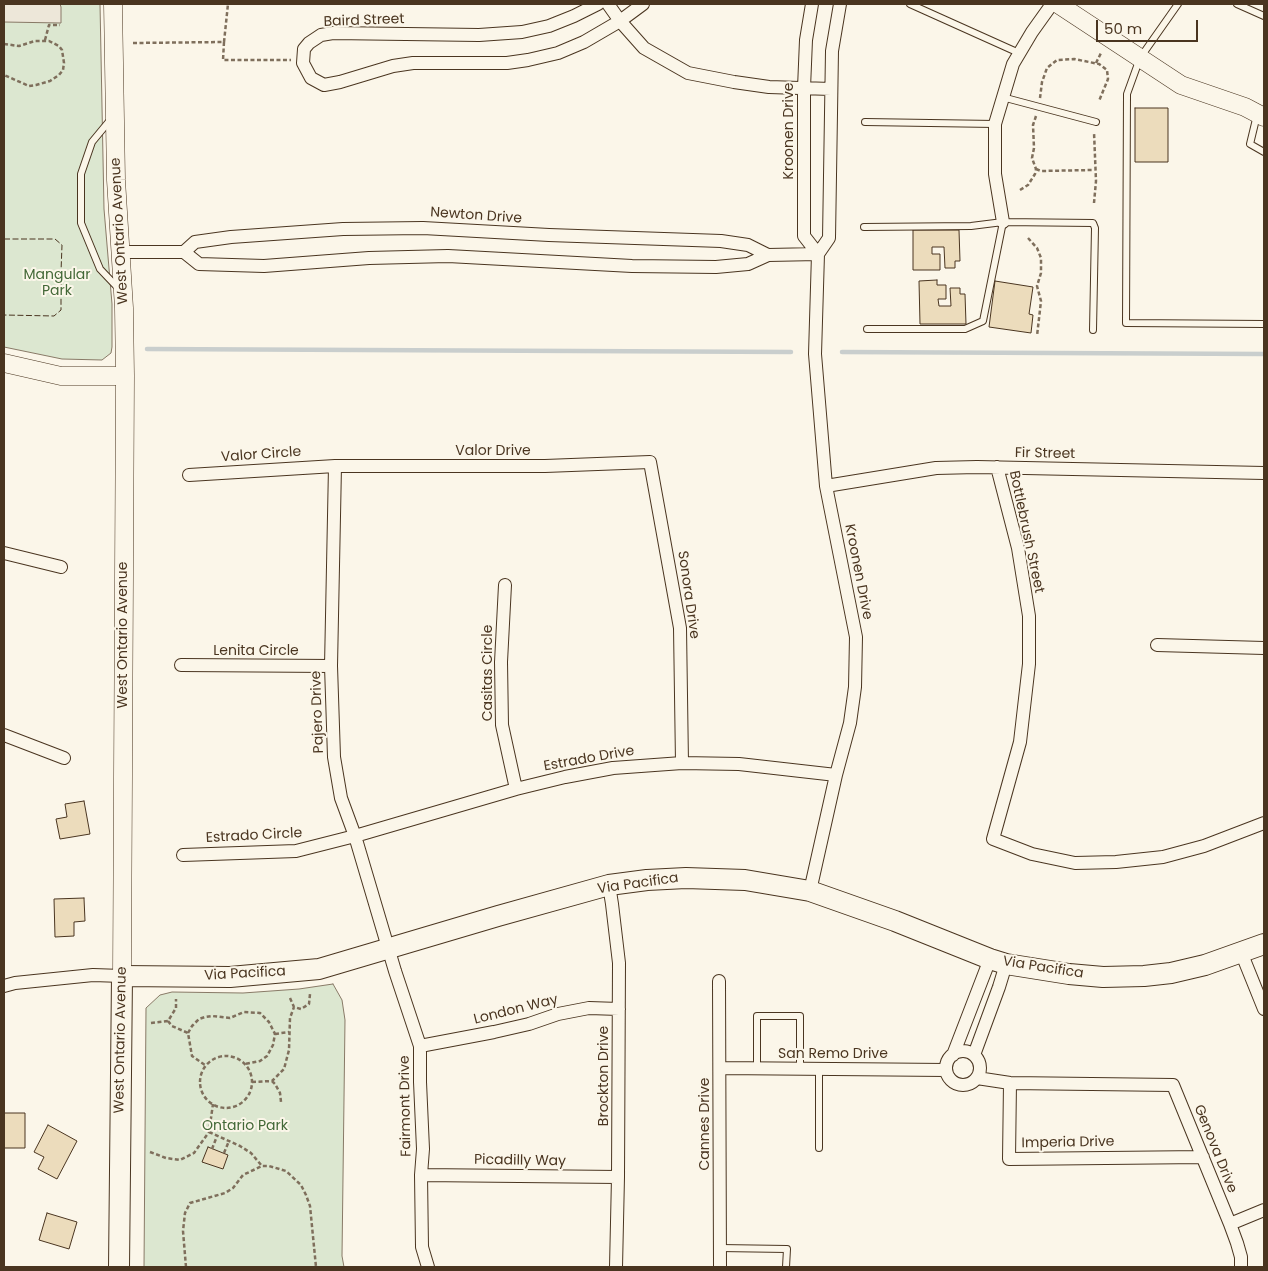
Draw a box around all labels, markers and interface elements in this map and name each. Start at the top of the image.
scale bar [1098,10,1200,42]
street label: Baird Street [323,11,405,31]
text: 50 m [1104,18,1142,39]
street label: Kroonen Drive [781,83,797,179]
street label: West Ontario Avenue [108,157,132,305]
street label: Newton Drive [430,204,522,228]
park label: Mangular Park [23,267,91,300]
street label: Valor Drive [455,443,531,459]
street label: Valor Circle [220,444,302,466]
street label: Fir Street [1015,445,1075,463]
street label: Bottlebrush Street [1005,469,1047,595]
street label: Kroonen Drive [841,523,875,621]
street label: Sonora Drive [674,550,702,640]
street label: West Ontario Avenue [115,562,131,708]
street label: Casitas Circle [480,625,496,721]
street label: Lenita Circle [213,643,299,659]
street label: Pajero Drive [308,670,328,754]
street label: Estrado Drive [542,743,636,775]
street label: Estrado Circle [205,825,303,847]
street label: Via Pacifica [596,870,680,898]
street label: Via Pacifica [1001,953,1085,983]
street label: Via Pacifica [204,963,286,985]
street label: West Ontario Avenue [111,966,131,1114]
street label: London Way [472,991,560,1029]
street label: Brockton Drive [596,1026,612,1126]
street label: San Remo Drive [778,1046,888,1062]
street label: Fairmont Drive [397,1055,415,1157]
street label: Cannes Drive [697,1077,713,1171]
street label: Genova Drive [1190,1102,1240,1196]
park label: Ontario Park [202,1118,288,1134]
street label: Imperia Drive [1021,1134,1115,1152]
street label: Picadilly Way [474,1152,566,1170]

